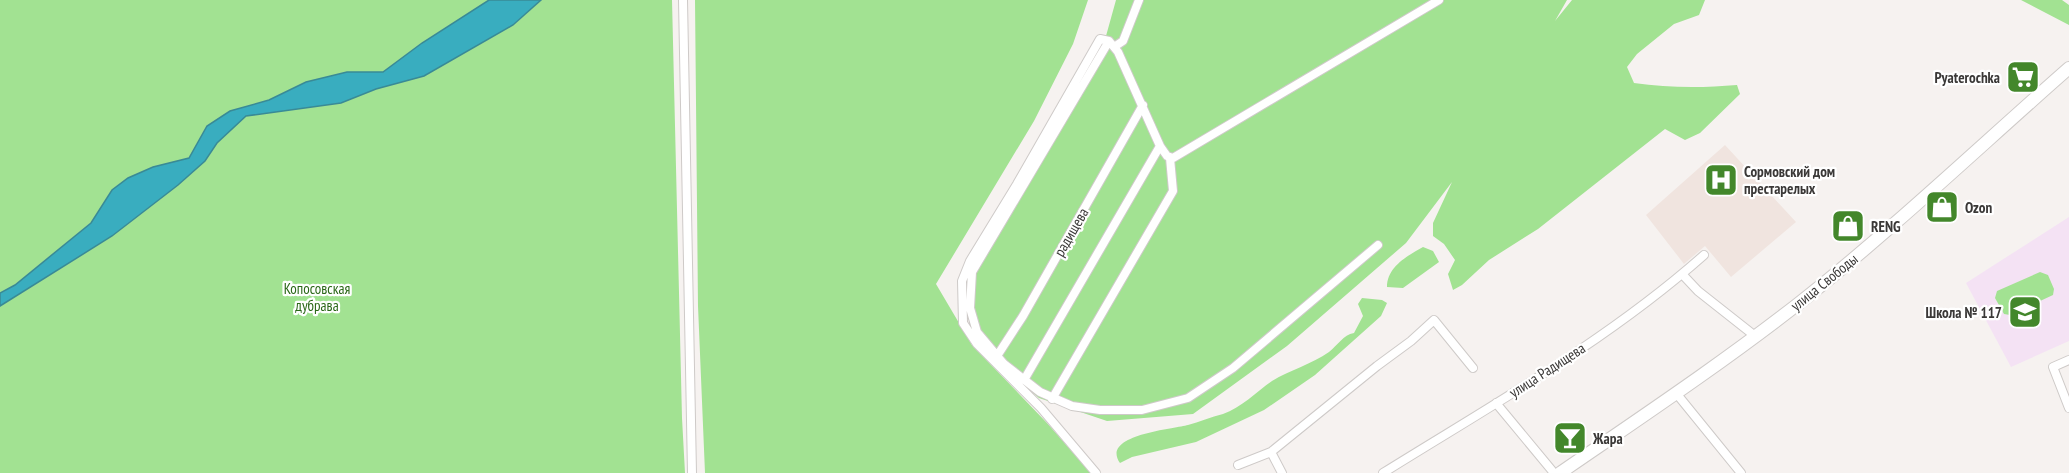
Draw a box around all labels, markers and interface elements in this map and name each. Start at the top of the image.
supermarket icon: Pyaterochka [2005,59,2041,95]
place label: Pyaterochka [1934,68,2000,87]
hospital icon: Сормовский дом престарелых [1703,162,1739,198]
place label: Сормовский дом престарелых [1744,162,1835,198]
shop icon: Ozon [1924,189,1960,225]
place label: Ozon [1965,198,1992,217]
street label: радищева [1050,204,1092,260]
shop icon: RENG [1830,208,1866,244]
place label: RENG [1871,217,1901,236]
street label: улица Свободы [1787,249,1861,315]
park label: Копосовская дубрава [284,279,351,315]
school or university icon: Школа № 117 [2007,294,2043,330]
place label: Школа № 117 [1926,303,2002,322]
street label: улица Радищева [1505,338,1589,402]
bar icon: Жара [1552,420,1588,456]
place label: Жара [1592,429,1623,448]

